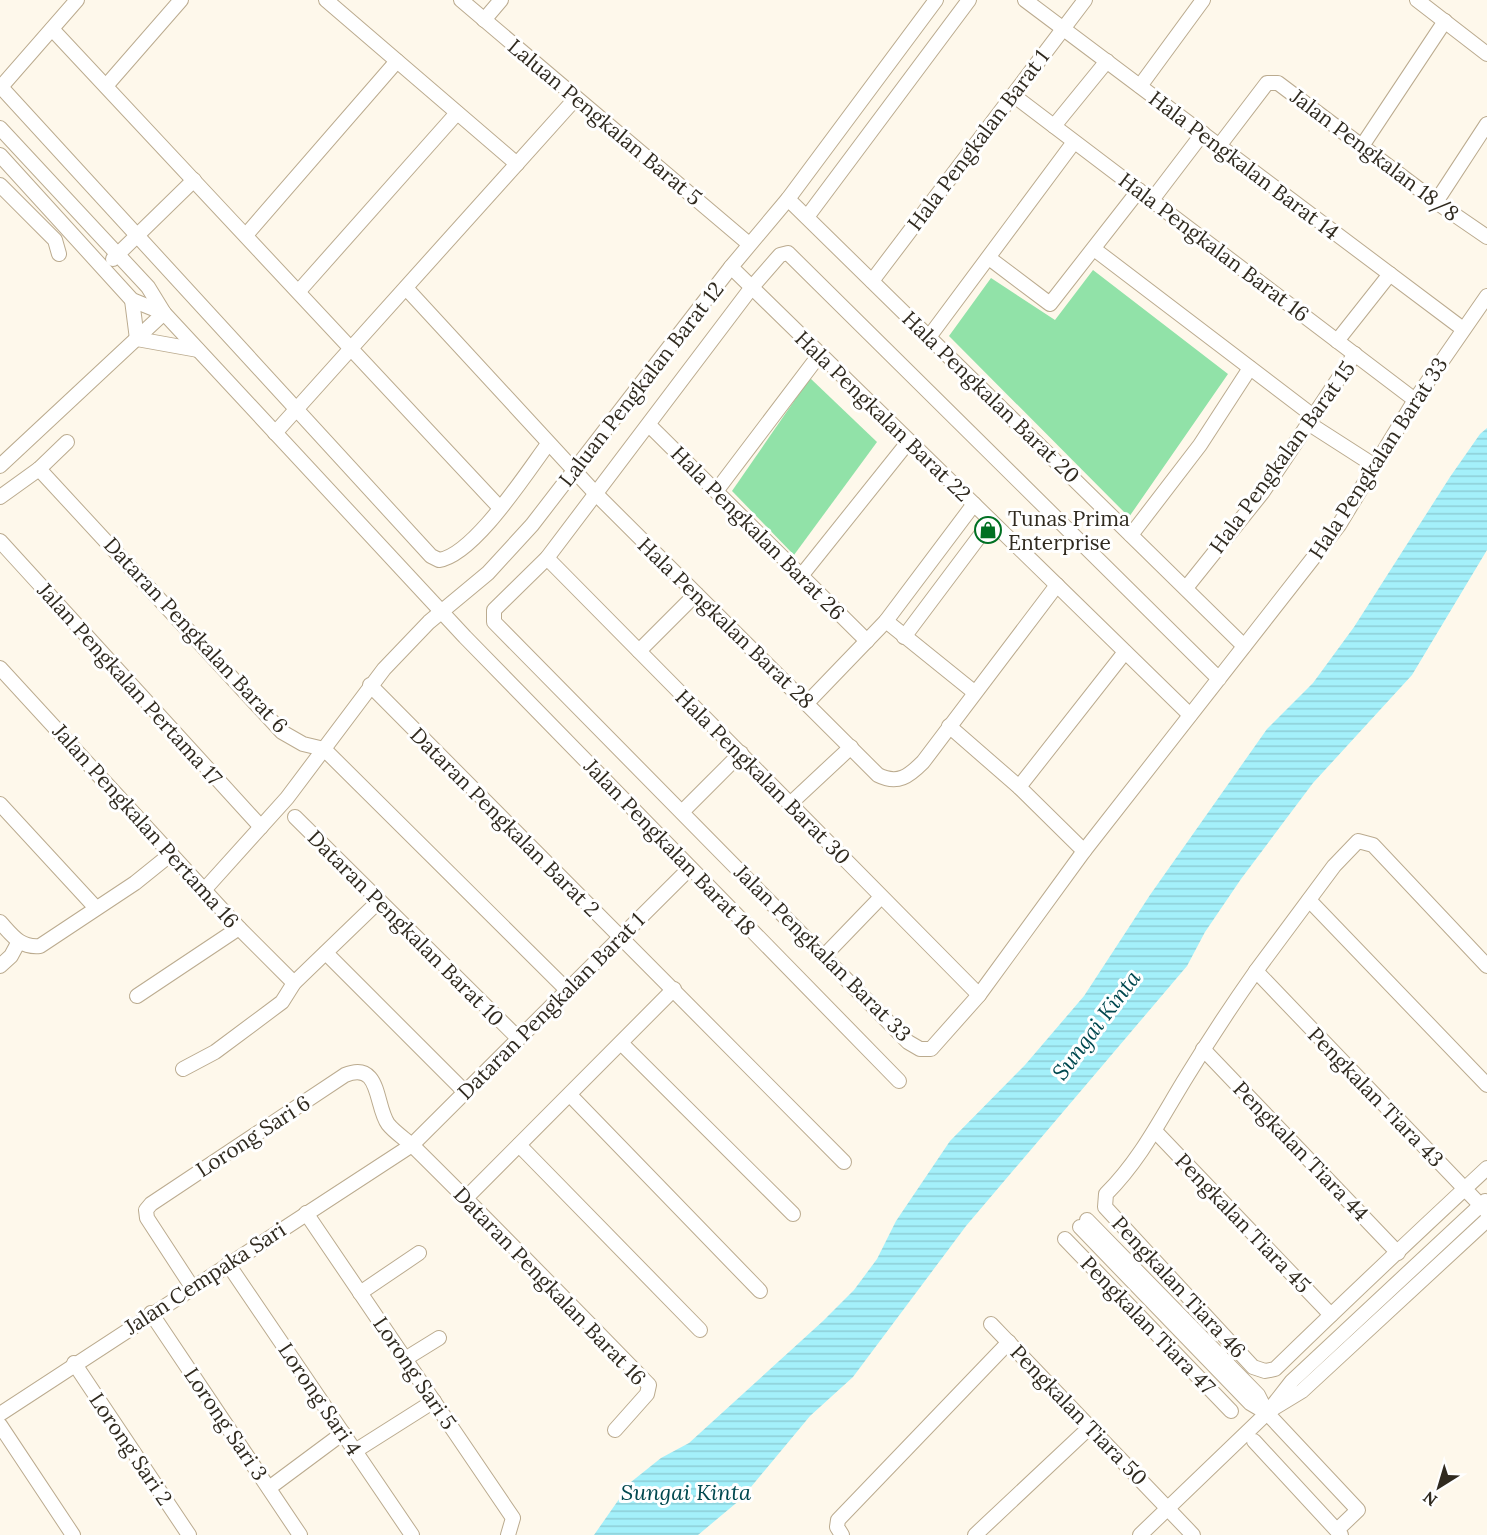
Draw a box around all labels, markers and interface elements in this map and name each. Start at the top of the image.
street label: Laluan Pengkalan Barat 5 [502,33,708,211]
street label: Hala Pengkalan Barat 1 [901,44,1055,236]
street label: Jalan Pengkalan 18/8 [1285,82,1465,227]
street label: Hala Pengkalan Barat 14 [1144,85,1344,245]
street label: Hala Pengkalan Barat 16 [1113,166,1315,328]
street label: Laluan Pengkalan Barat 12 [553,276,729,492]
street label: Hala Pengkalan Barat 20 [897,305,1085,489]
street label: Hala Pengkalan Barat 22 [789,325,977,507]
street label: Hala Pengkalan Barat 33 [1303,352,1453,564]
street label: Hala Pengkalan Barat 15 [1203,356,1361,558]
street label: Hala Pengkalan Barat 26 [665,440,851,626]
place label: Tunas Prima Enterprise [1008,505,1130,556]
shop icon: Tunas Prima Enterprise [973,515,1003,545]
street label: Dataran Pengkalan Barat 6 [98,531,294,739]
street label: Hala Pengkalan Barat 28 [632,532,820,714]
street label: Jalan Pengkalan Pertama 17 [31,576,228,791]
street label: Hala Pengkalan Barat 30 [670,684,856,870]
street label: Jalan Pengkalan Pertama 16 [46,717,245,934]
street label: Dataran Pengkalan Barat 2 [404,721,606,923]
street label: Jalan Pengkalan Barat 18 [578,752,762,941]
street label: Dataran Pengkalan Barat 10 [302,824,510,1032]
street label: Jalan Pengkalan Barat 33 [728,858,917,1047]
street label: Dataran Pengkalan Barat 1 [452,907,650,1105]
water label: Sungai Kinta [1046,964,1147,1085]
street label: Pengkalan Tiara 43 [1302,1021,1450,1173]
street label: Pengkalan Tiara 44 [1227,1075,1375,1227]
street label: Lorong Sari 6 [191,1089,315,1183]
street label: Pengkalan Tiara 45 [1169,1147,1317,1299]
street label: Dataran Pengkalan Barat 16 [448,1181,652,1391]
street label: Pengkalan Tiara 46 [1106,1210,1252,1364]
street label: Jalan Cempaka Sari [118,1216,291,1341]
street label: Pengkalan Tiara 47 [1075,1250,1221,1400]
street label: Lorong Sari 5 [367,1311,463,1435]
street label: Lorong Sari 4 [272,1337,368,1461]
street label: Pengkalan Tiara 50 [1005,1339,1153,1491]
street label: Lorong Sari 3 [178,1362,274,1486]
street label: Lorong Sari 2 [83,1388,179,1510]
north arrow [1409,1457,1469,1517]
water label: Sungai Kinta [621,1478,752,1506]
text: N [1419,1487,1441,1511]

